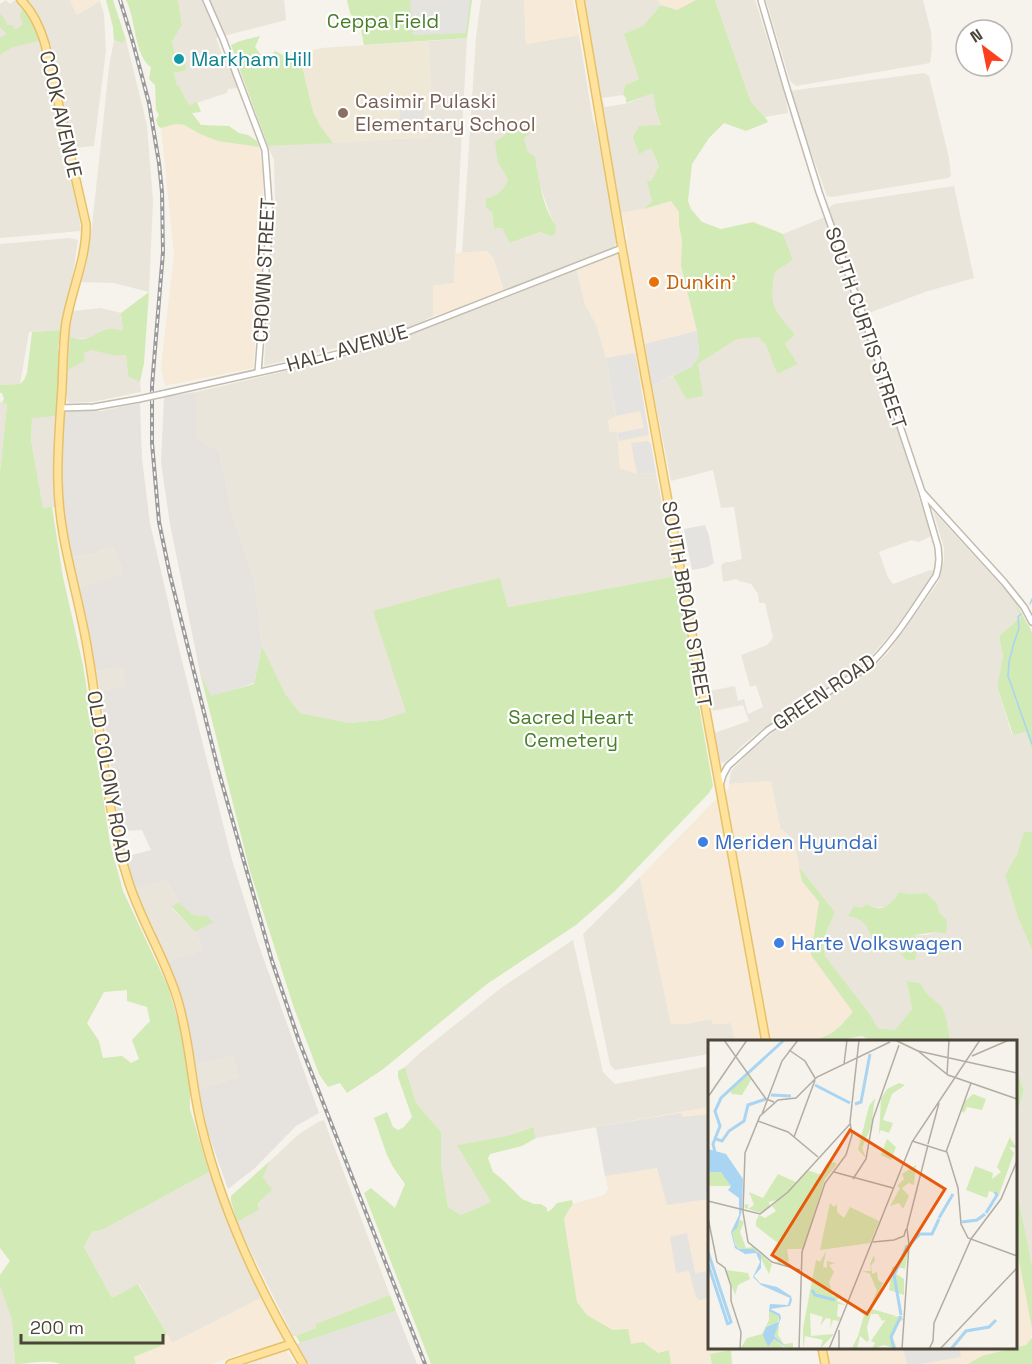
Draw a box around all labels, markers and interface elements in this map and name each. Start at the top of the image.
park label: Ceppa Field [327,8,439,34]
north arrow [954,18,1014,78]
text: N [966,24,986,47]
place label: Markham Hill [191,46,312,72]
street label: COOK AVENUE [34,48,88,180]
marker: Markham Hill [172,52,186,66]
place label: Casimir Pulaski Elementary School [355,88,536,137]
marker: Casimir Pulaski Elementary School [336,106,350,120]
street label: CROWN STREET [247,197,281,343]
street label: SOUTH CURTIS STREET [819,224,913,433]
place label: Dunkin' [666,269,736,295]
marker: Dunkin' [647,275,661,289]
street label: HALL AVENUE [283,318,411,378]
street label: SOUTH BROAD STREET [656,499,718,710]
street label: GREEN ROAD [768,648,880,736]
street label: OLD COLONY ROAD [81,689,137,865]
park label: Sacred Heart Cemetery [508,704,634,753]
place label: Meriden Hyundai [715,829,878,855]
marker: Meriden Hyundai [696,835,710,849]
place label: Harte Volkswagen [791,930,963,956]
marker: Harte Volkswagen [772,936,786,950]
inset map [708,1040,1017,1349]
scale bar [21,1307,164,1345]
text: 200 m [30,1316,84,1339]

